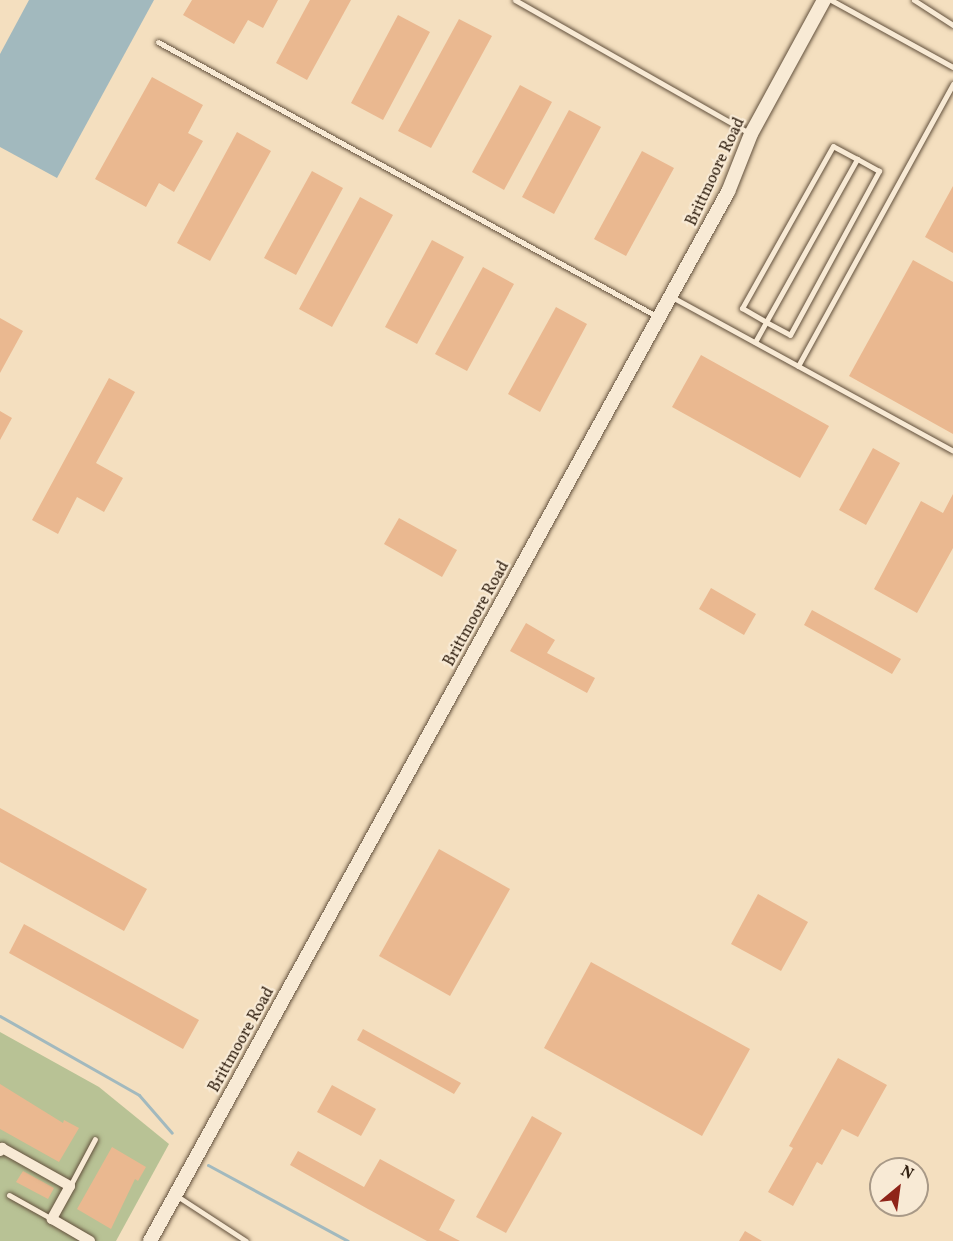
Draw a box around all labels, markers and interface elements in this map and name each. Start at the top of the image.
street label: Brittmoore Road [683,115,749,229]
street label: Brittmoore Road [440,558,514,670]
street label: Brittmoore Road [205,984,279,1096]
north arrow [869,1157,929,1217]
text: N [896,1161,917,1185]

